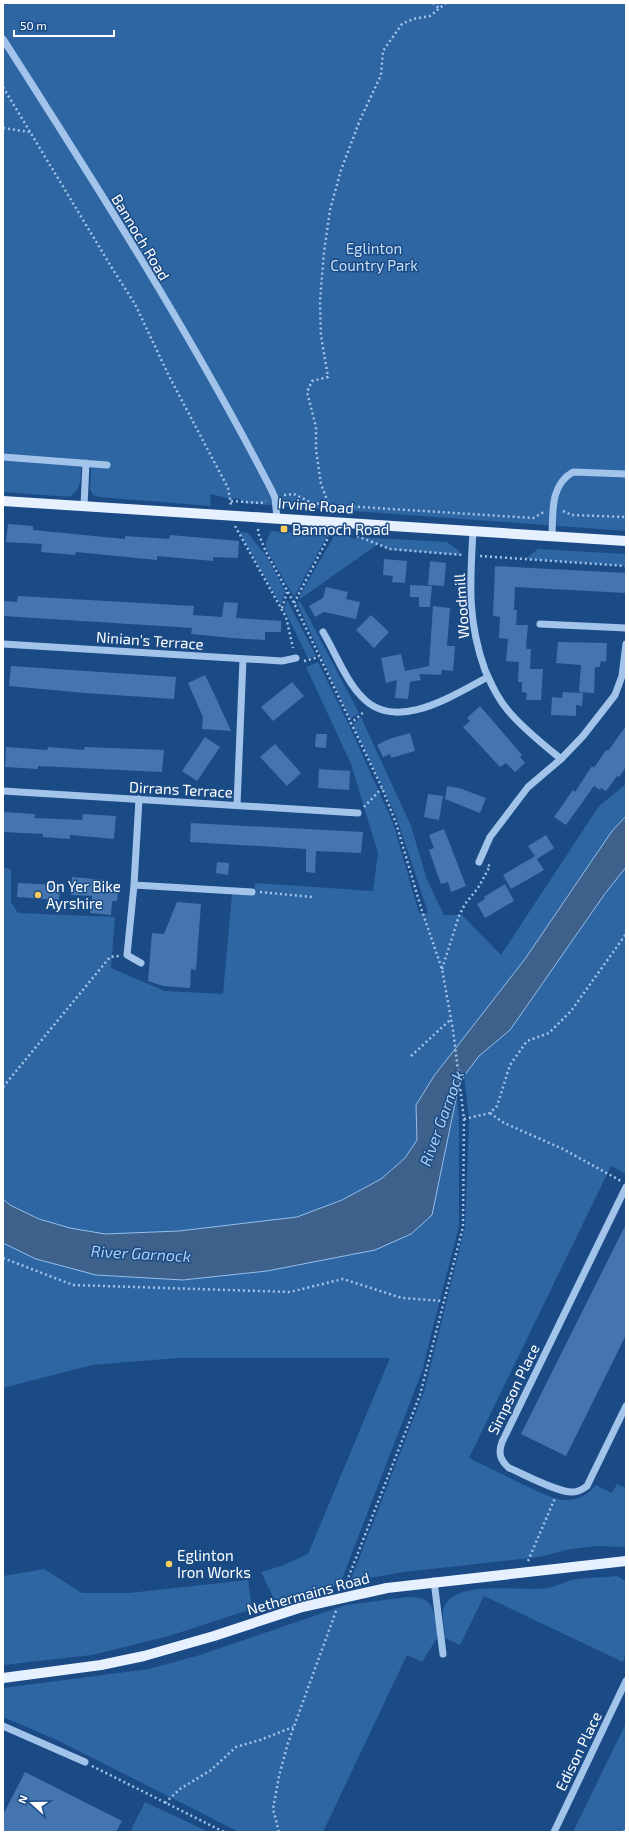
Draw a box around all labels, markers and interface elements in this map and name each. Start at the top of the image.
scale bar [14,12,114,38]
text: 50 m [20,18,47,32]
street label: Bannoch Road [108,191,174,283]
park label: Eglinton Country Park [330,239,418,274]
street label: Irvine Road [277,493,355,517]
place label: Bannoch Road [292,520,389,538]
marker: Bannoch Road [279,524,289,534]
street label: Woodmill [450,572,472,639]
street label: Ninian's Terrace [96,627,204,653]
street label: Dirrans Terrace [129,777,233,801]
place label: On Yer Bike Ayrshire [46,877,121,912]
marker: On Yer Bike Ayrshire [33,890,43,900]
water label: River Garnock [415,1068,467,1168]
water label: River Garnock [90,1241,192,1265]
street label: Simpson Place [483,1341,543,1437]
place label: Eglinton Iron Works [177,1546,251,1581]
marker: Eglinton Iron Works [164,1559,174,1569]
street label: Nethermains Road [245,1568,371,1618]
street label: Edison Place [551,1709,605,1793]
north arrow [12,1783,52,1823]
text: N [15,1793,30,1805]

